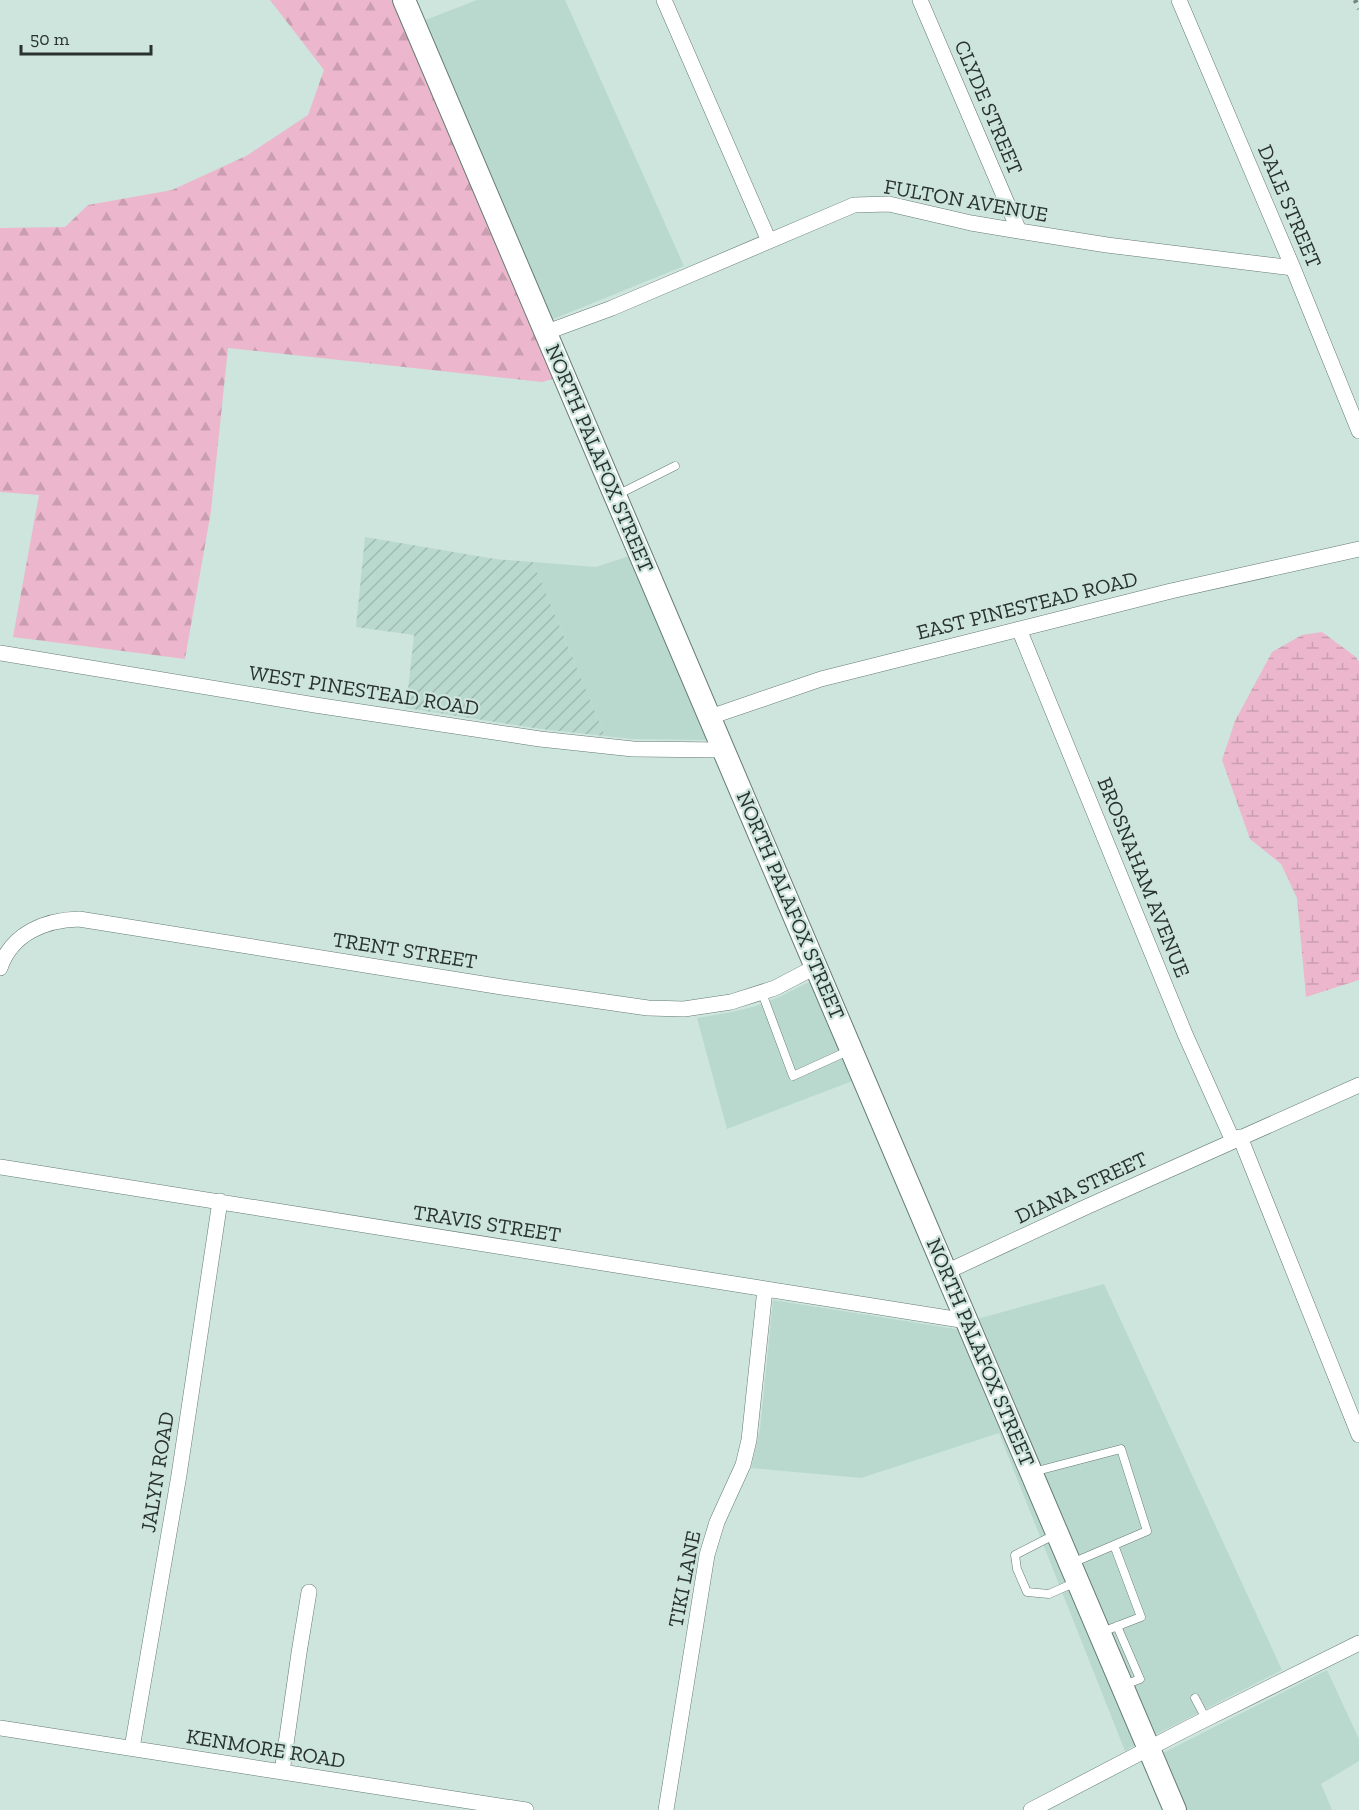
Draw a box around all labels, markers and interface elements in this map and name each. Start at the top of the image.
scale bar [21,18,152,56]
text: 50 m [30,28,70,50]
street label: CLYDE STREET [949,36,1029,178]
street label: DALE STREET [1253,141,1327,271]
street label: FULTON AVENUE [882,173,1050,227]
street label: NORTH PALAFOX STREET [541,340,659,576]
street label: EAST PINESTEAD ROAD [914,565,1140,645]
street label: WEST PINESTEAD ROAD [247,659,481,721]
street label: BROSNAHAM AVENUE [1092,773,1196,981]
street label: NORTH PALAFOX STREET [732,787,850,1023]
street label: TRENT STREET [331,926,479,974]
street label: DIANA STREET [1011,1146,1151,1228]
street label: TRAVIS STREET [411,1199,563,1247]
street label: NORTH PALAFOX STREET [922,1234,1040,1470]
street label: JALYN ROAD [135,1410,179,1534]
street label: TIKI LANE [662,1529,706,1629]
street label: KENMORE ROAD [185,1723,347,1773]

